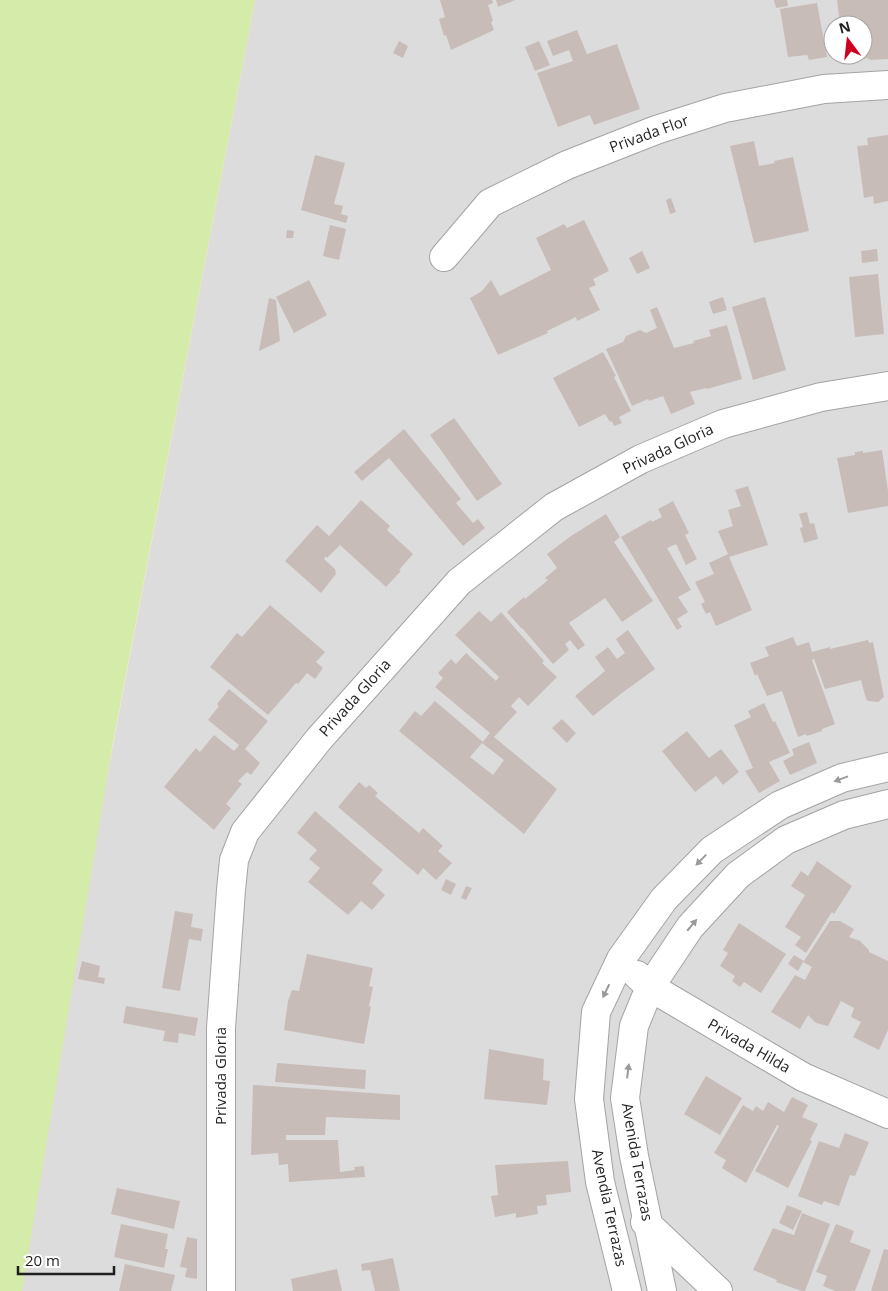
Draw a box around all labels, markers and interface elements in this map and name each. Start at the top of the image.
north arrow [823,15,873,65]
text: N [837,16,852,38]
street label: Privada Flor [606,109,691,157]
street label: Privada Gloria [619,418,716,478]
street label: Privada Gloria [314,654,395,740]
one-way arrow [833,776,848,784]
one-way arrow [695,854,707,866]
one-way arrow [686,919,697,931]
one-way arrow [602,983,610,998]
street label: Privada Hilda [705,1013,794,1077]
street label: Privada Gloria [210,1027,230,1125]
one-way arrow [625,1063,633,1079]
street label: Avenida Terrazas [618,1101,658,1222]
street label: Avendia Terrazas [588,1147,632,1268]
scale bar [18,1244,114,1276]
text: 20 m [25,1250,60,1270]

